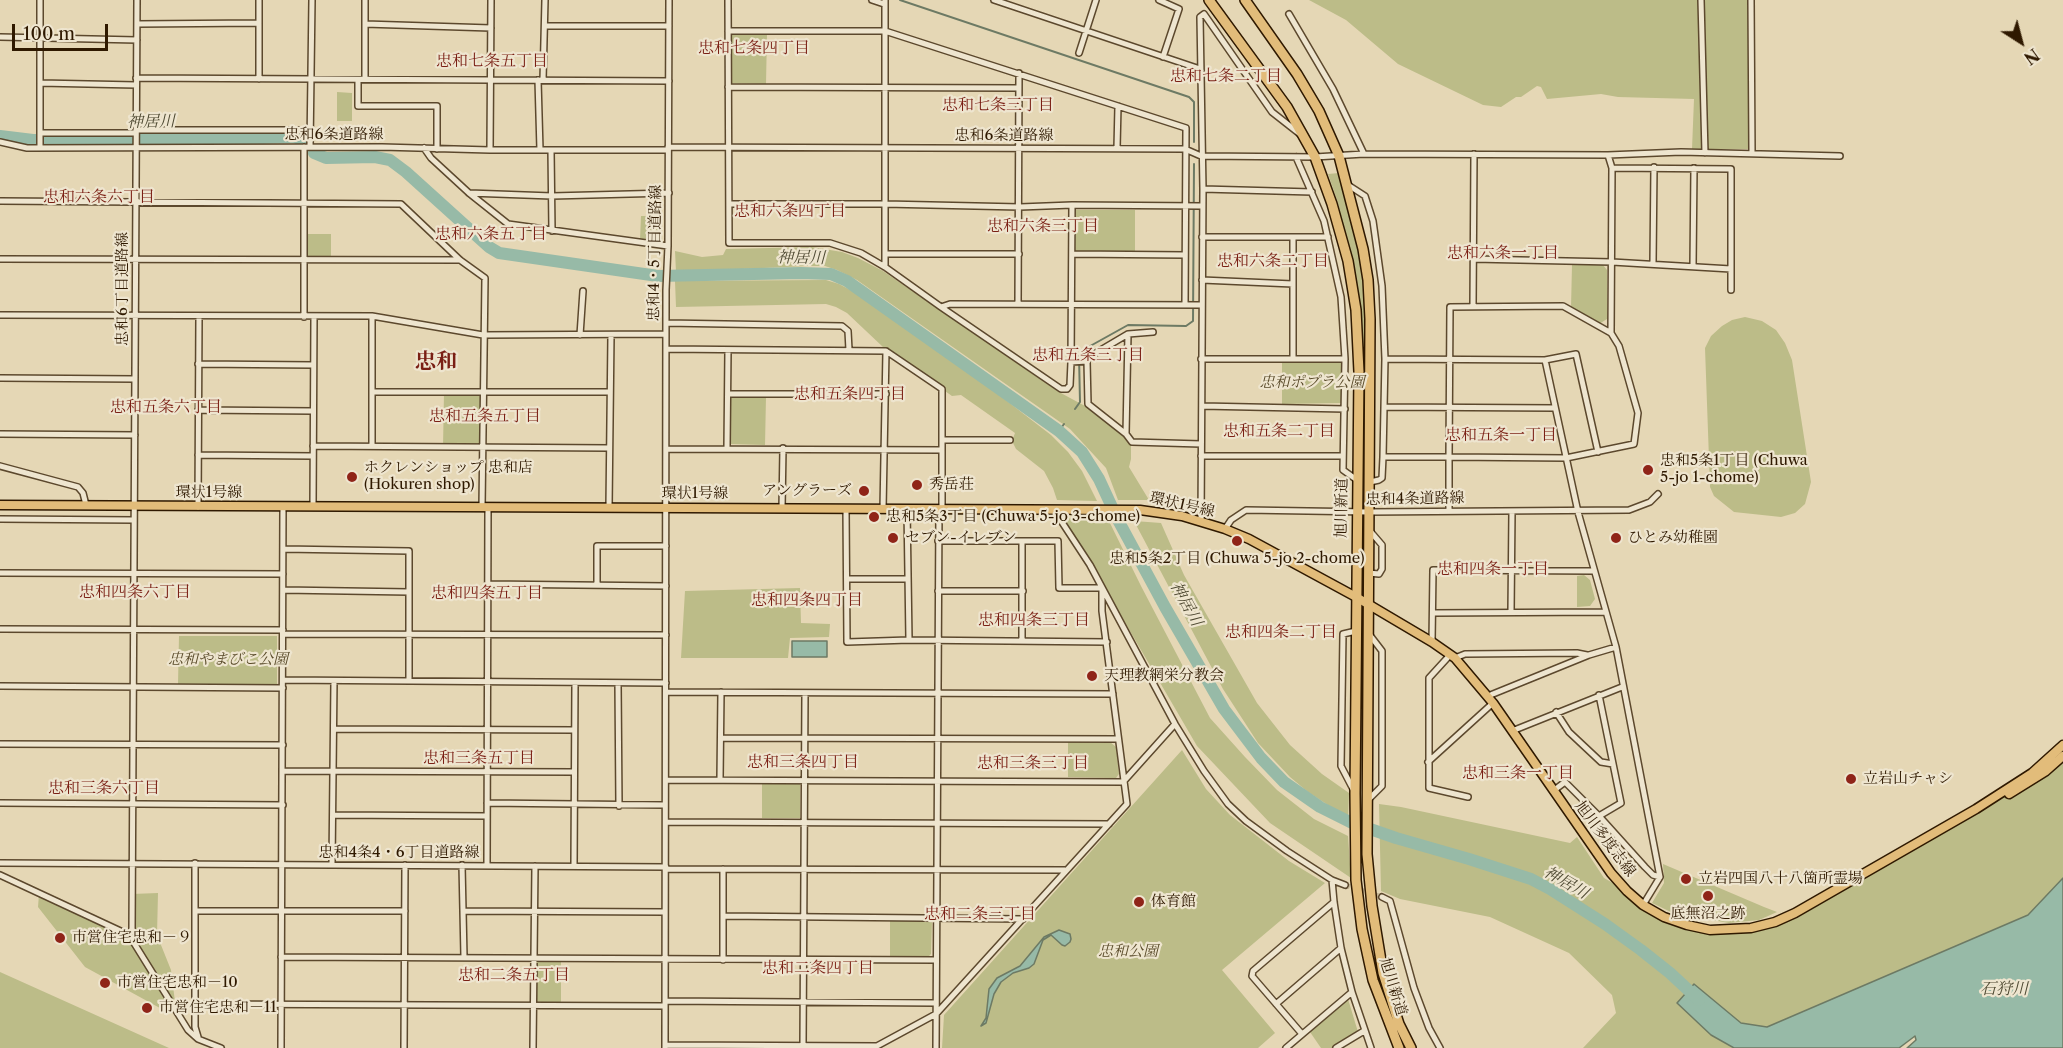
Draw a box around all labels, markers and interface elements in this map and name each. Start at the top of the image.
scale bar [15,12,111,50]
north arrow [1991,12,2051,72]
text: 100 m [23,23,75,45]
district label: 忠和七条四丁目 [698,38,810,58]
text: N [2020,44,2043,69]
district label: 忠和七条五丁目 [436,51,548,71]
district label: 忠和七条二丁目 [1170,66,1282,86]
district label: 忠和七条三丁目 [942,95,1054,115]
water label: 神居川 [127,112,175,132]
street label: 忠和6条道路線 [285,126,383,144]
street label: 忠和6条道路線 [955,127,1053,145]
street label: 忠和4・5丁目道路線 [645,184,665,322]
district label: 忠和六条六丁目 [43,187,155,207]
district label: 忠和六条四丁目 [734,201,846,221]
district label: 忠和六条三丁目 [987,216,1099,236]
district label: 忠和六条五丁目 [435,224,547,244]
street label: 忠和6丁目道路線 [114,232,132,346]
district label: 忠和六条一丁目 [1447,243,1559,263]
water label: 神居川 [777,248,825,268]
district label: 忠和六条二丁目 [1217,251,1329,271]
district label: 忠和五条三丁目 [1032,345,1144,365]
district label: 忠和 [415,349,457,375]
park label: 忠和ポプラ公園 [1260,374,1364,392]
district label: 忠和五条四丁目 [794,384,906,404]
district label: 忠和五条六丁目 [110,397,222,417]
district label: 忠和五条五丁目 [429,406,541,426]
district label: 忠和五条二丁目 [1223,421,1335,441]
district label: 忠和五条一丁目 [1445,425,1557,445]
place label: 忠和5条1丁目 (Chuwa 5-jo 1-chome) [1660,452,1808,487]
place label: ホクレンショップ 忠和店 (Hokuren shop) [364,459,533,494]
marker: 忠和5条1丁目 (Chuwa 5-jo 1-chome) [1641,463,1655,477]
marker: ホクレンショップ 忠和店 (Hokuren shop) [345,470,359,484]
place label: 秀岳荘 [929,476,974,494]
marker: 秀岳荘 [910,478,924,492]
street label: 旭川新道 [1332,478,1352,538]
place label: アングラーズ [762,482,852,500]
street label: 環状1号線 [176,484,242,502]
marker: アングラーズ [857,484,871,498]
street label: 環状1号線 [662,485,728,503]
street label: 環状1号線 [1148,489,1216,521]
street label: 忠和4条道路線 [1366,489,1464,509]
place label: 忠和5条3丁目 (Chuwa 5-jo 3-chome) [886,508,1140,526]
marker: 忠和5条3丁目 (Chuwa 5-jo 3-chome) [867,510,881,524]
place label: セブン-イレブン [905,529,1017,547]
place label: ひとみ幼稚園 [1628,529,1718,547]
marker: セブン-イレブン [886,531,900,545]
marker: ひとみ幼稚園 [1609,531,1623,545]
marker: 忠和5条2丁目 (Chuwa 5-jo 2-chome) [1230,534,1244,548]
place label: 忠和5条2丁目 (Chuwa 5-jo 2-chome) [1110,550,1364,568]
district label: 忠和四条一丁目 [1437,559,1549,579]
water label: 神居川 [1166,578,1206,630]
district label: 忠和四条六丁目 [79,582,191,602]
district label: 忠和四条五丁目 [431,583,543,603]
district label: 忠和四条四丁目 [751,590,863,610]
district label: 忠和四条三丁目 [978,610,1090,630]
district label: 忠和四条二丁目 [1225,622,1337,642]
park label: 忠和やまびこ公園 [168,651,288,669]
place label: 天理教網栄分教会 [1104,667,1224,685]
marker: 天理教網栄分教会 [1085,669,1099,683]
district label: 忠和三条五丁目 [423,748,535,768]
district label: 忠和三条四丁目 [747,752,859,772]
district label: 忠和三条三丁目 [977,753,1089,773]
district label: 忠和三条一丁目 [1462,763,1574,783]
place label: 立岩山チャシ [1863,770,1953,788]
marker: 立岩山チャシ [1844,772,1858,786]
district label: 忠和三条六丁目 [48,778,160,798]
street label: 旭川多度志線 [1571,798,1639,880]
street label: 忠和4条4・6丁目道路線 [318,844,480,862]
water label: 神居川 [1540,863,1592,903]
place label: 立岩四国八十八箇所霊場 [1698,870,1863,888]
marker: 立岩四国八十八箇所霊場 [1679,872,1693,886]
marker: 底無沼之跡 [1701,889,1715,903]
place label: 体育館 [1151,893,1196,911]
marker: 体育館 [1132,895,1146,909]
district label: 忠和二条三丁目 [924,904,1036,924]
place label: 底無沼之跡 [1671,905,1745,923]
place label: 市営住宅忠和－９ [72,929,192,947]
marker: 市営住宅忠和－９ [53,931,67,945]
park label: 忠和公園 [1098,943,1158,961]
street label: 旭川新道 [1376,956,1410,1018]
district label: 忠和二条四丁目 [762,958,874,978]
district label: 忠和二条五丁目 [458,965,570,985]
place label: 市営住宅忠和－10 [117,974,238,992]
marker: 市営住宅忠和－10 [98,976,112,990]
water label: 石狩川 [1980,979,2028,999]
place label: 市営住宅忠和－11 [159,999,277,1017]
marker: 市営住宅忠和－11 [140,1001,154,1015]

